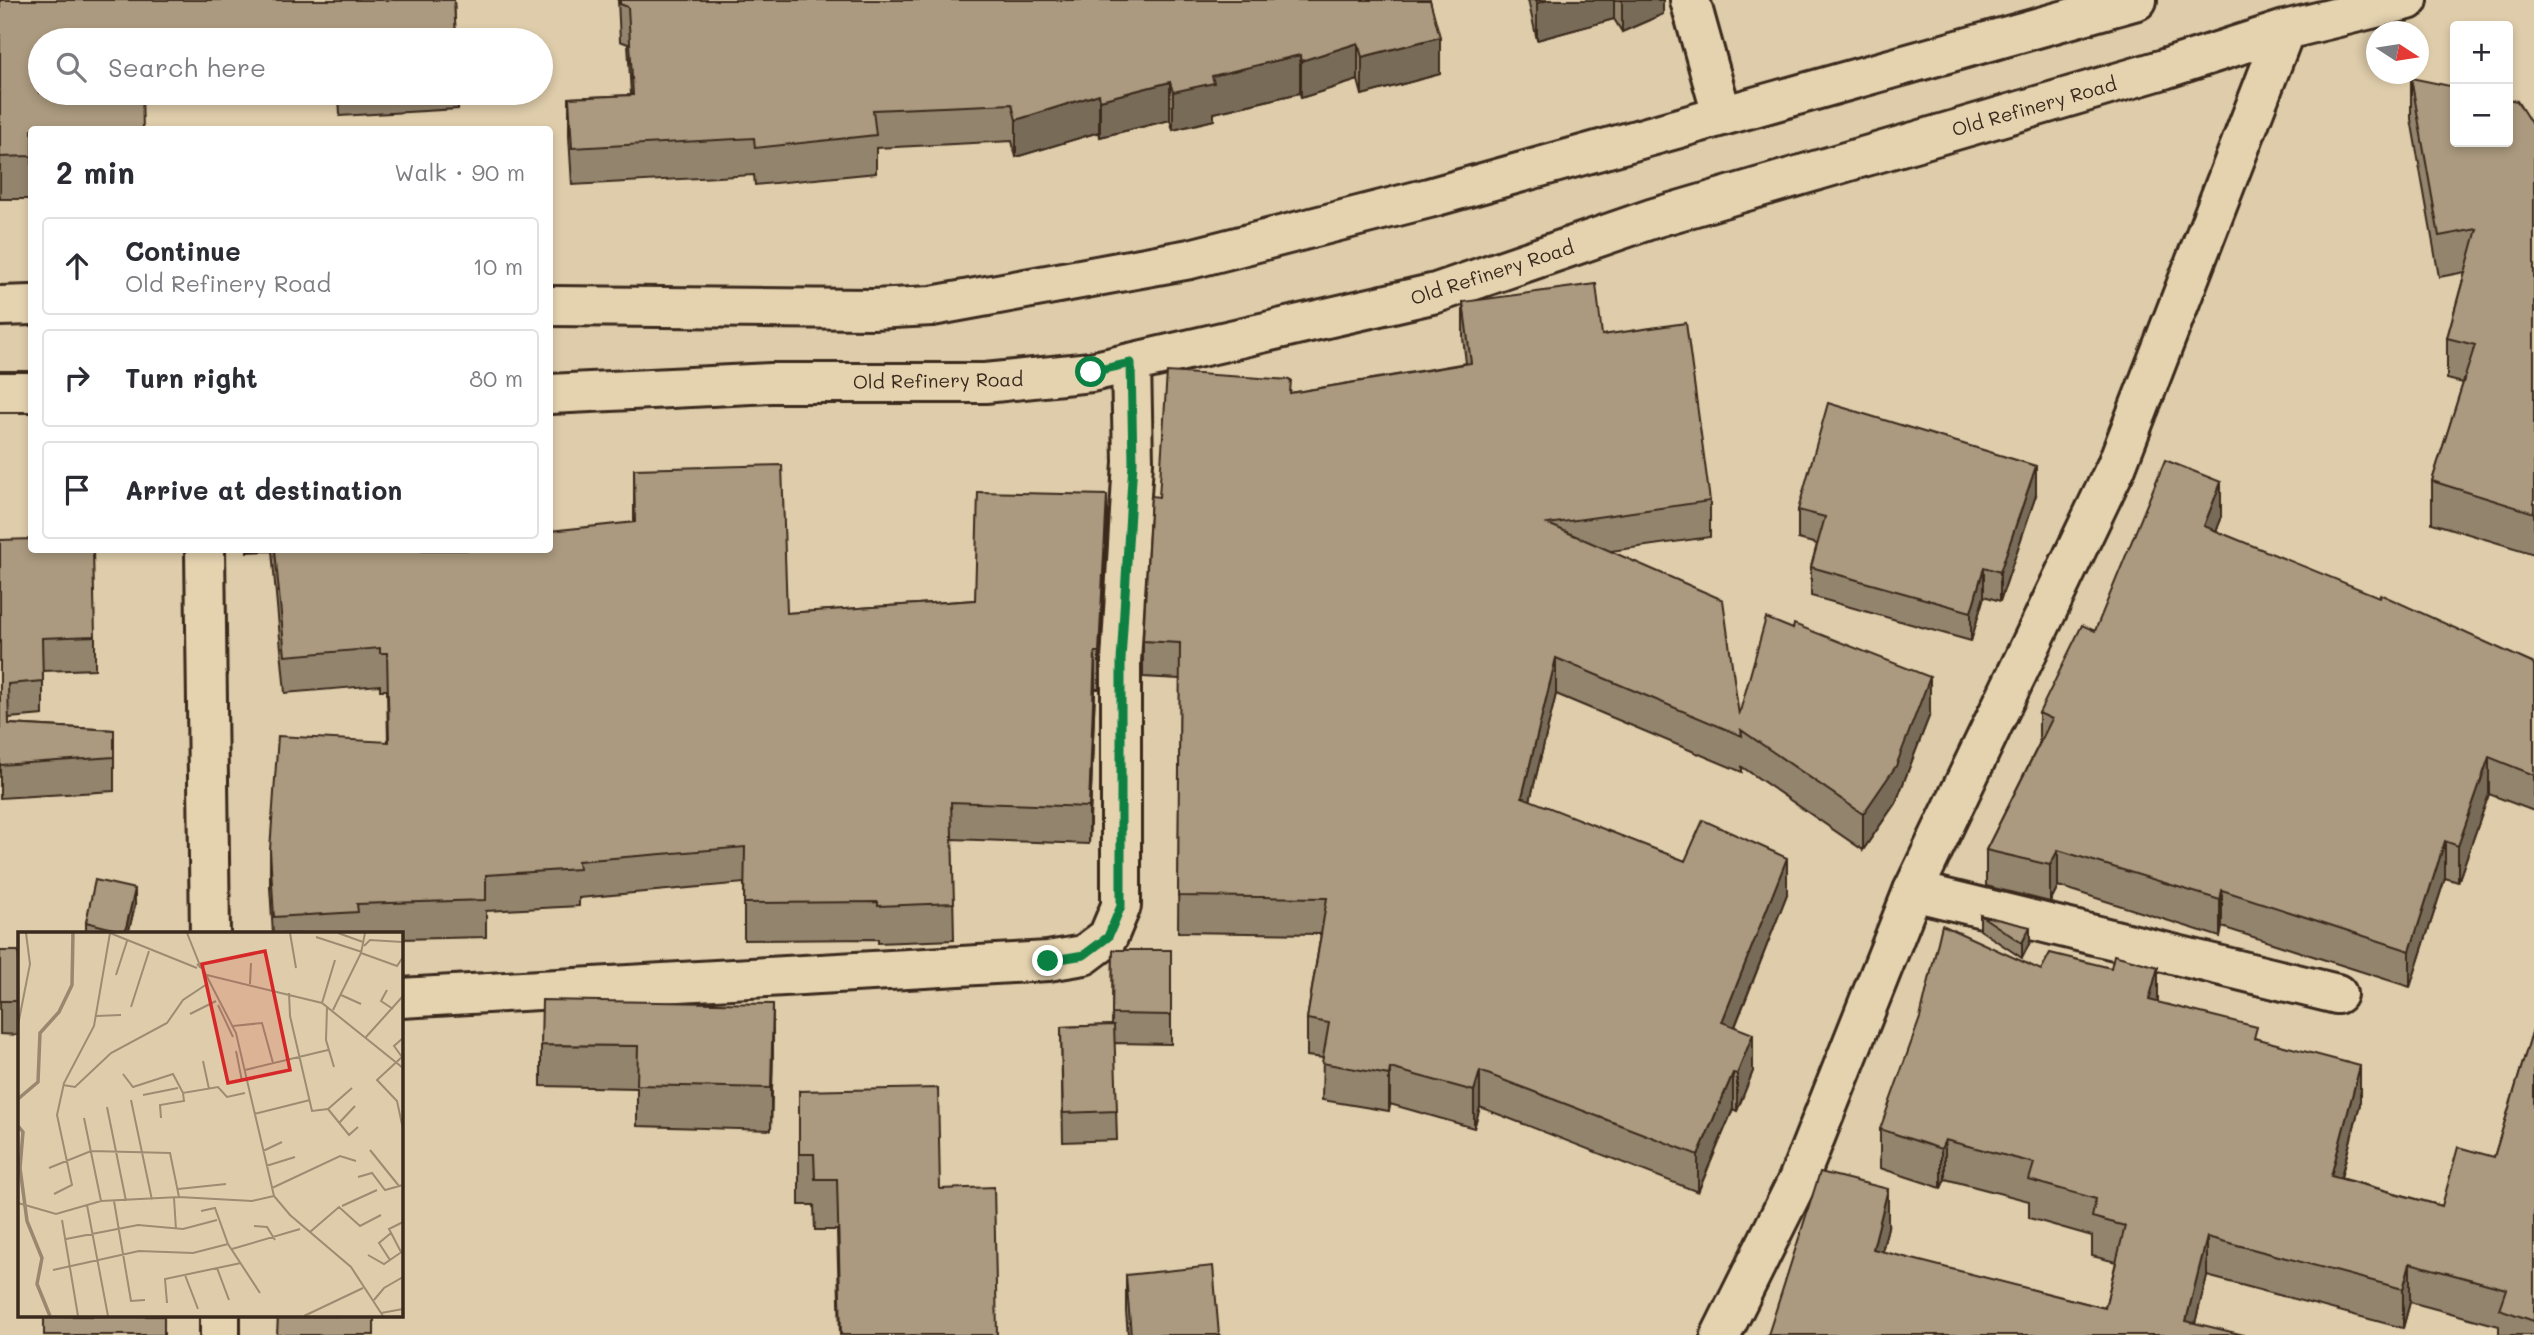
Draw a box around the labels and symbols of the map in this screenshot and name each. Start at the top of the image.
north arrow [2366,21,2429,84]
street label: Old Refinery Road [1949,71,2119,141]
street label: Old Refinery Road [1407,234,1577,310]
route start [1075,356,1106,387]
street label: Old Refinery Road [853,366,1023,394]
inset map [18,932,402,1318]
route end [1032,945,1063,976]

